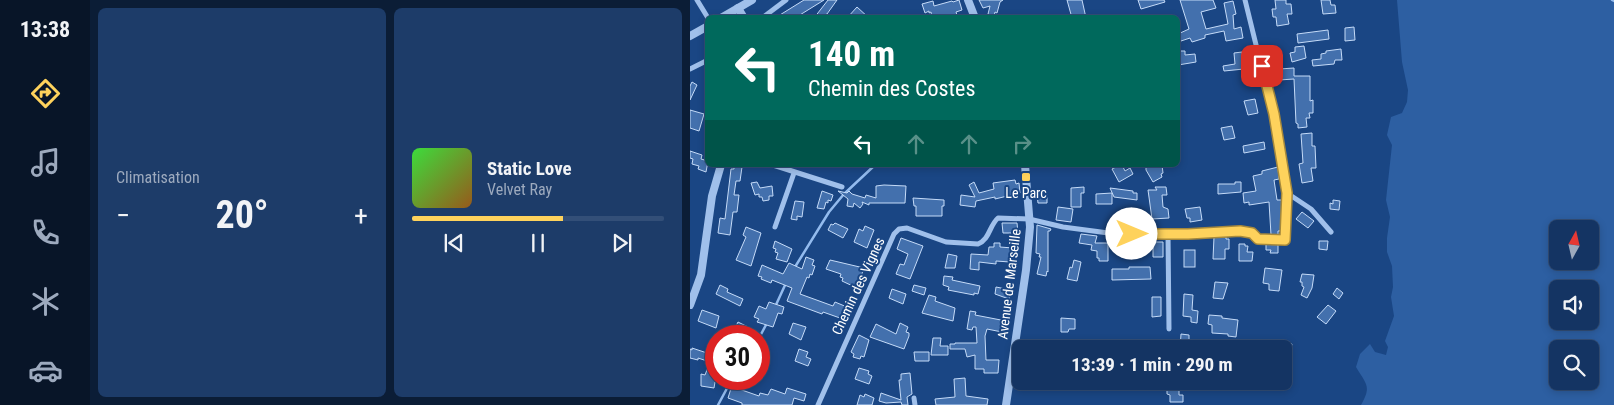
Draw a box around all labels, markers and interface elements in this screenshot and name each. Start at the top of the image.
text: 13:38 [20,17,70,42]
text: 140 m [808,34,895,75]
icon: left [725,35,790,100]
pin [1241,45,1283,87]
icon: arrive [1248,52,1276,80]
icon: directions [28,76,63,111]
text: Chemin des Costes [808,76,975,101]
icon: left [849,130,877,158]
icon: ahead [902,130,930,158]
icon: ahead [955,130,983,158]
icon: right [1008,130,1036,158]
icon: music [28,145,63,180]
text: Static Love [487,157,572,180]
text: Climatisation [116,168,200,187]
marker: Le Parc [1020,171,1032,183]
text: Velvet Ray [487,180,552,199]
place label: Le Parc [1005,185,1047,201]
text: 20° [215,193,269,237]
text: − [116,199,130,232]
text: + [354,199,368,232]
position arrow [1105,207,1157,259]
icon: phone [28,215,63,250]
north arrow [1549,220,1599,270]
map controls [1549,220,1599,390]
street label: Avenue de Marseille [994,228,1024,340]
icon: previous [440,229,468,257]
icon: pause [524,229,552,257]
icon: next [608,229,636,257]
street label: Chemin des Vignes [828,235,888,337]
button: sound [1549,280,1599,330]
icon: climate [28,284,63,319]
speed limit sign: 30 [705,325,770,390]
button: search [1549,340,1599,390]
icon: car [28,353,63,388]
text: 13:39 · 1 min · 290 m [1071,353,1233,376]

